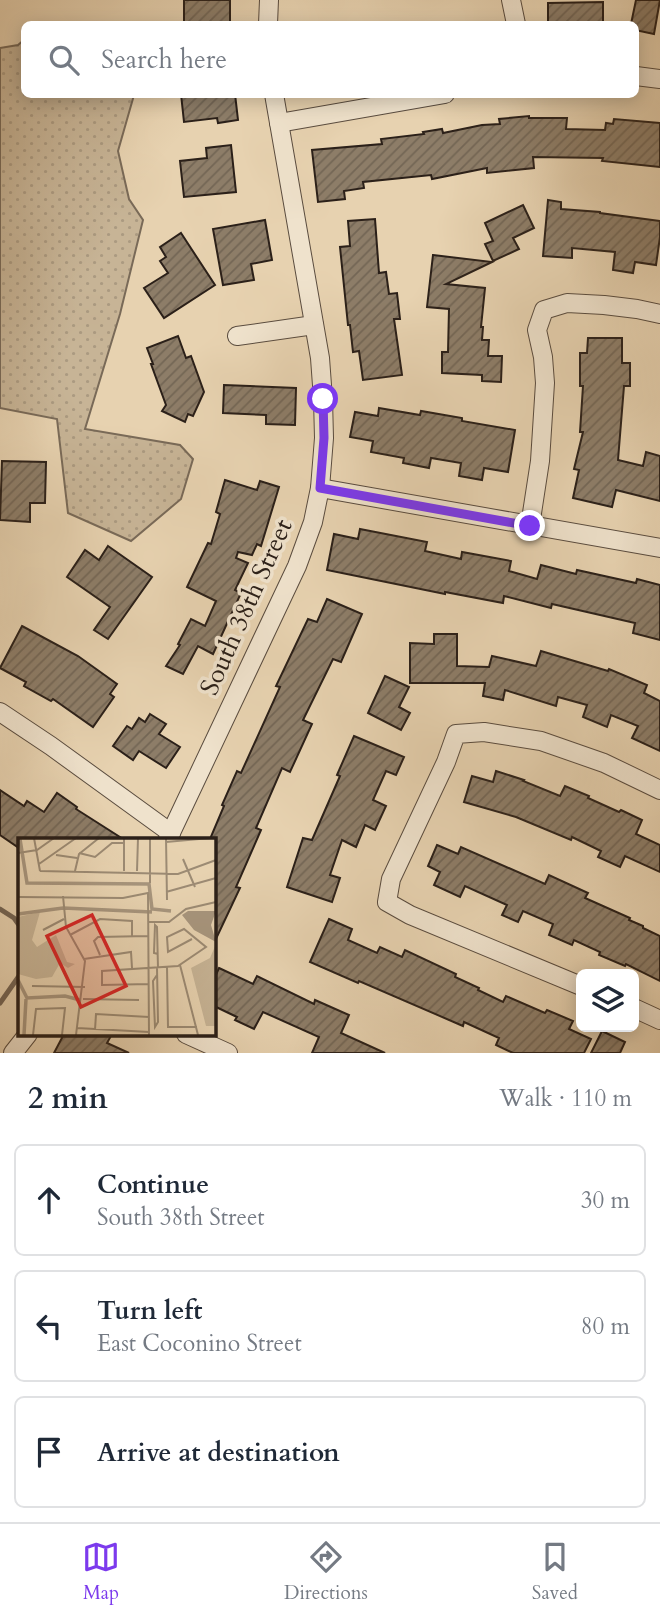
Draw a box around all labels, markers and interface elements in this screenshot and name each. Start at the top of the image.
search box [21,21,639,98]
icon: search [45,41,83,79]
text: Search here [101,42,227,77]
route start [307,383,338,414]
route end [514,510,545,541]
street label: South 38th Street [191,513,301,701]
inset map [18,838,215,1036]
map controls [576,969,639,1032]
button: layers [576,969,639,1032]
text: 2 min [28,1078,108,1119]
text: Walk · 110 m [499,1083,632,1114]
text: Continue [97,1167,209,1202]
icon: ahead [30,1181,68,1219]
text: 30 m [581,1185,630,1216]
text: South 38th Street [97,1202,265,1233]
text: Turn left [97,1293,202,1328]
icon: left [30,1307,68,1345]
text: 80 m [581,1311,630,1342]
text: East Coconino Street [97,1328,302,1359]
icon: arrive [30,1433,68,1471]
text: Arrive at destination [97,1435,340,1470]
tab: Map [82,1538,120,1606]
tab: Directions [284,1538,368,1606]
tab: Saved [532,1538,578,1606]

